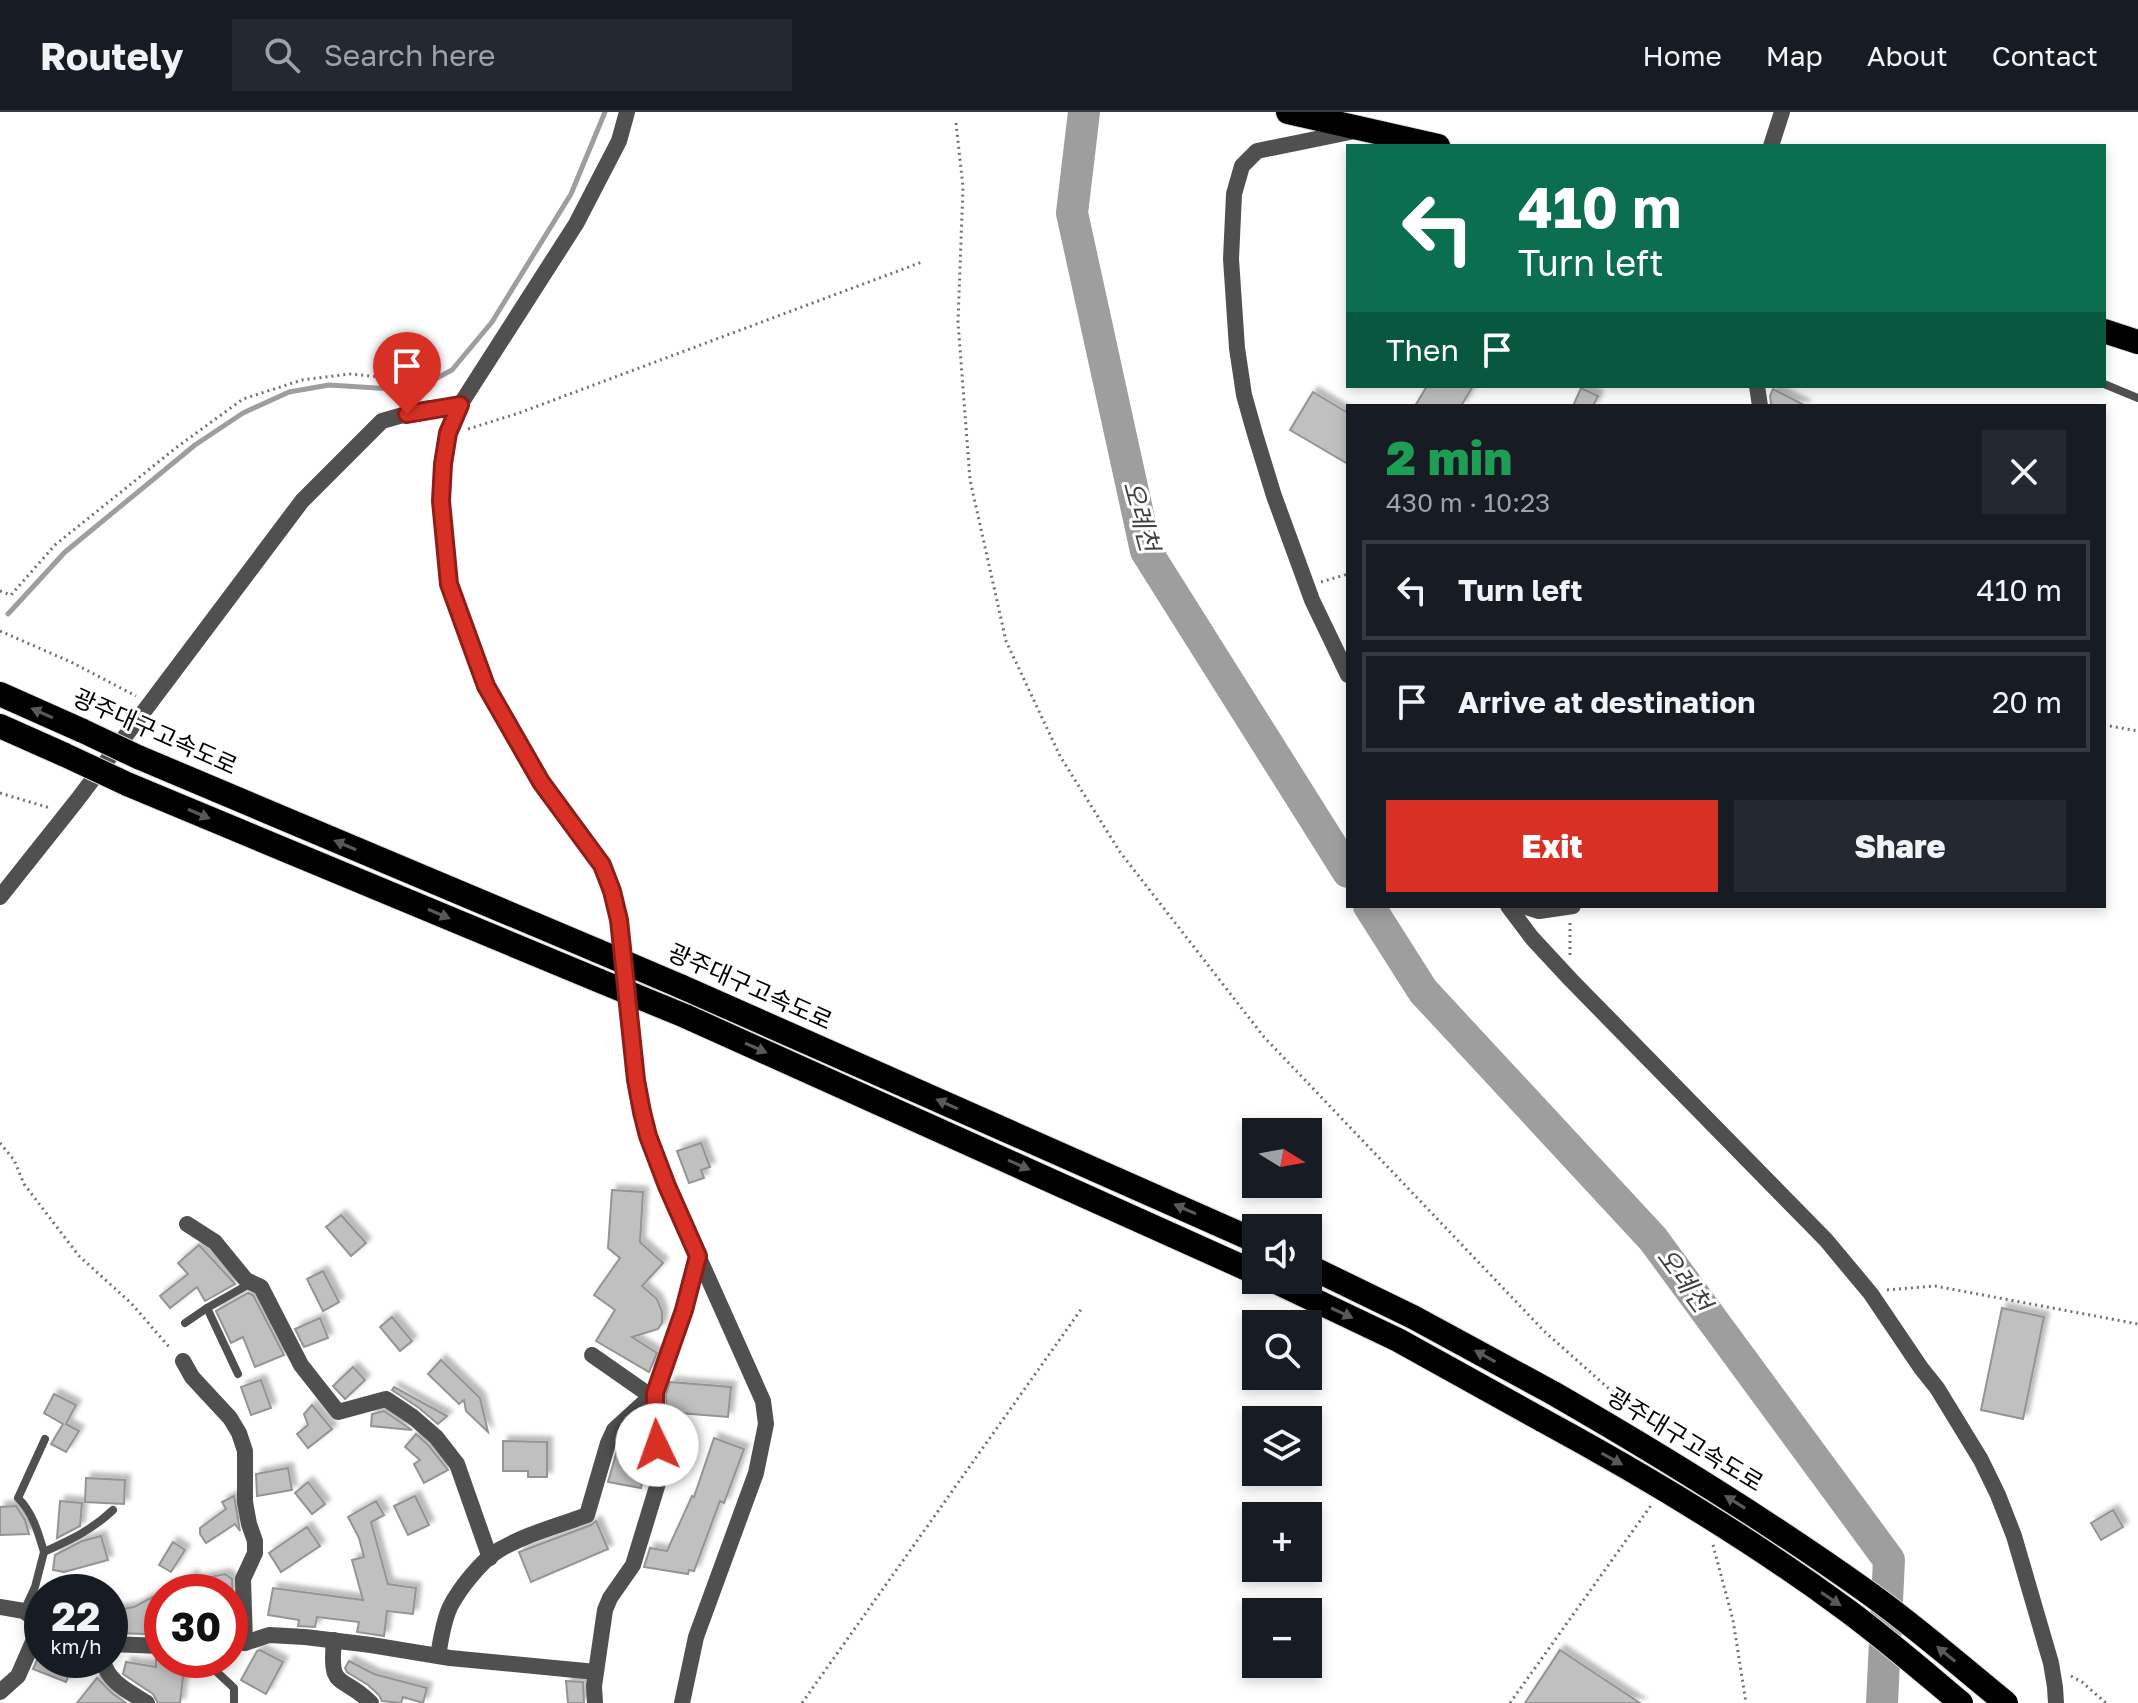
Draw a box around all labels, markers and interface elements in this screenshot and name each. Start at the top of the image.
search box [232,19,792,91]
text: Routely [40,33,184,78]
icon: search [260,33,304,77]
text: Search here [324,37,496,73]
text: Home [1643,39,1722,72]
text: Map [1766,39,1823,72]
text: About [1867,39,1948,72]
text: Contact [1992,39,2098,72]
text: 410 m [1518,173,1681,240]
icon: left [1386,176,1490,280]
text: Turn left [1518,241,1664,284]
icon: arrive [1475,328,1519,372]
pin [373,332,441,414]
text: Then [1386,332,1459,368]
icon: arrive [385,344,429,388]
text: 2 min [1386,428,1512,486]
button: close [1982,430,2066,514]
water label: 오례천 [1117,477,1167,558]
text: 430 m · 10:23 [1386,487,1550,518]
icon: left [1390,568,1434,612]
text: Turn left [1458,572,1583,608]
text: 410 m [1977,572,2062,608]
icon: arrive [1390,680,1434,724]
street label: 광주대구고속도로 [69,681,242,780]
text: Arrive at destination [1458,684,1755,720]
text: 20 m [1992,684,2062,720]
one-way arrow [30,706,53,719]
button: Exit [1386,800,1718,892]
button: Share [1734,800,2066,892]
one-way arrow [187,808,211,821]
one-way arrow [334,838,357,851]
one-way arrow [427,908,451,921]
street label: 광주대구고속도로 [664,936,837,1035]
one-way arrow [744,1041,768,1055]
one-way arrow [935,1097,959,1111]
north arrow [1242,1118,1322,1198]
map controls [1242,1118,1322,1678]
one-way arrow [1008,1159,1031,1172]
one-way arrow [1173,1203,1196,1216]
button: sound [1242,1214,1322,1294]
water label: 오례천 [1651,1242,1720,1320]
one-way arrow [1331,1306,1354,1320]
button: search [1242,1310,1322,1390]
one-way arrow [1473,1349,1496,1363]
street label: 광주대구고속도로 [1603,1381,1769,1497]
position arrow [615,1403,699,1487]
button: layers [1242,1406,1322,1486]
one-way arrow [1601,1452,1624,1465]
one-way arrow [1724,1496,1746,1510]
button: + [1242,1502,1322,1582]
speed limit sign: 30 [144,1574,248,1678]
text: 22 [52,1592,100,1640]
one-way arrow [1820,1592,1841,1607]
button: − [1242,1598,1322,1678]
text: km/h [51,1634,101,1658]
one-way arrow [1936,1646,1956,1663]

